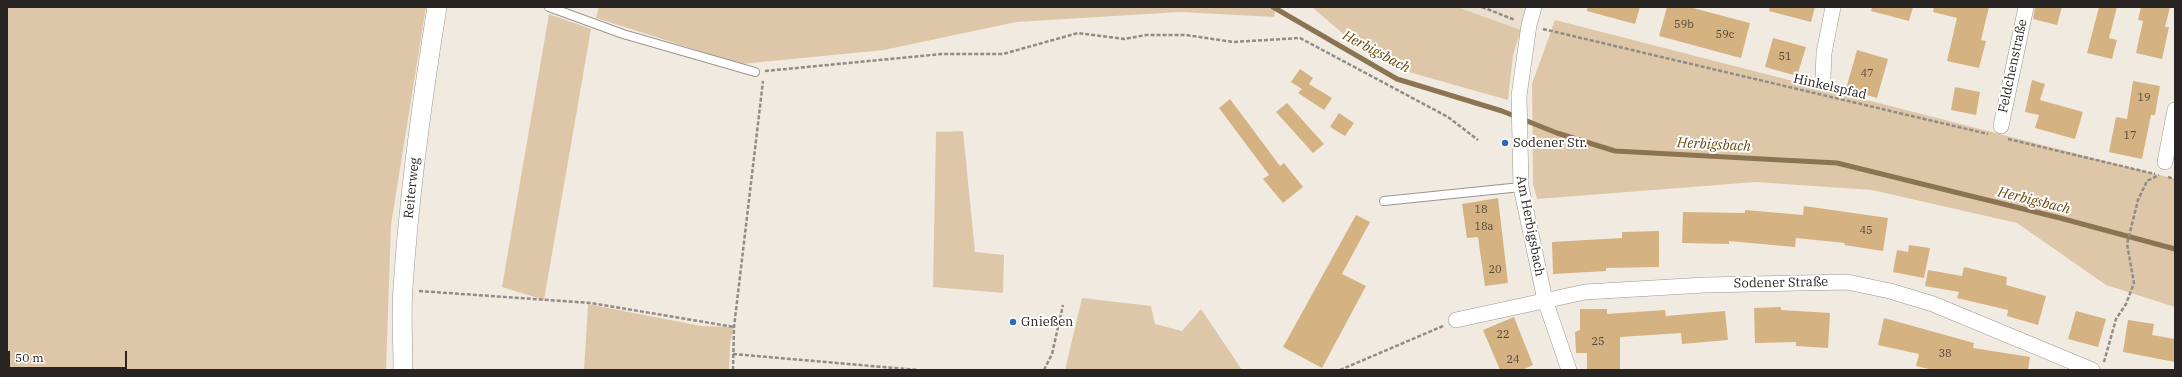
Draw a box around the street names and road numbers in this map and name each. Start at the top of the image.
street label: Feldchenstraße [1995,18,2031,114]
street label: Hinkelspfad [1792,71,1868,103]
street label: Reiterweg [401,157,423,219]
street label: Am Herbigsbach [1513,174,1547,278]
street label: Sodener Straße [1734,274,1828,292]

